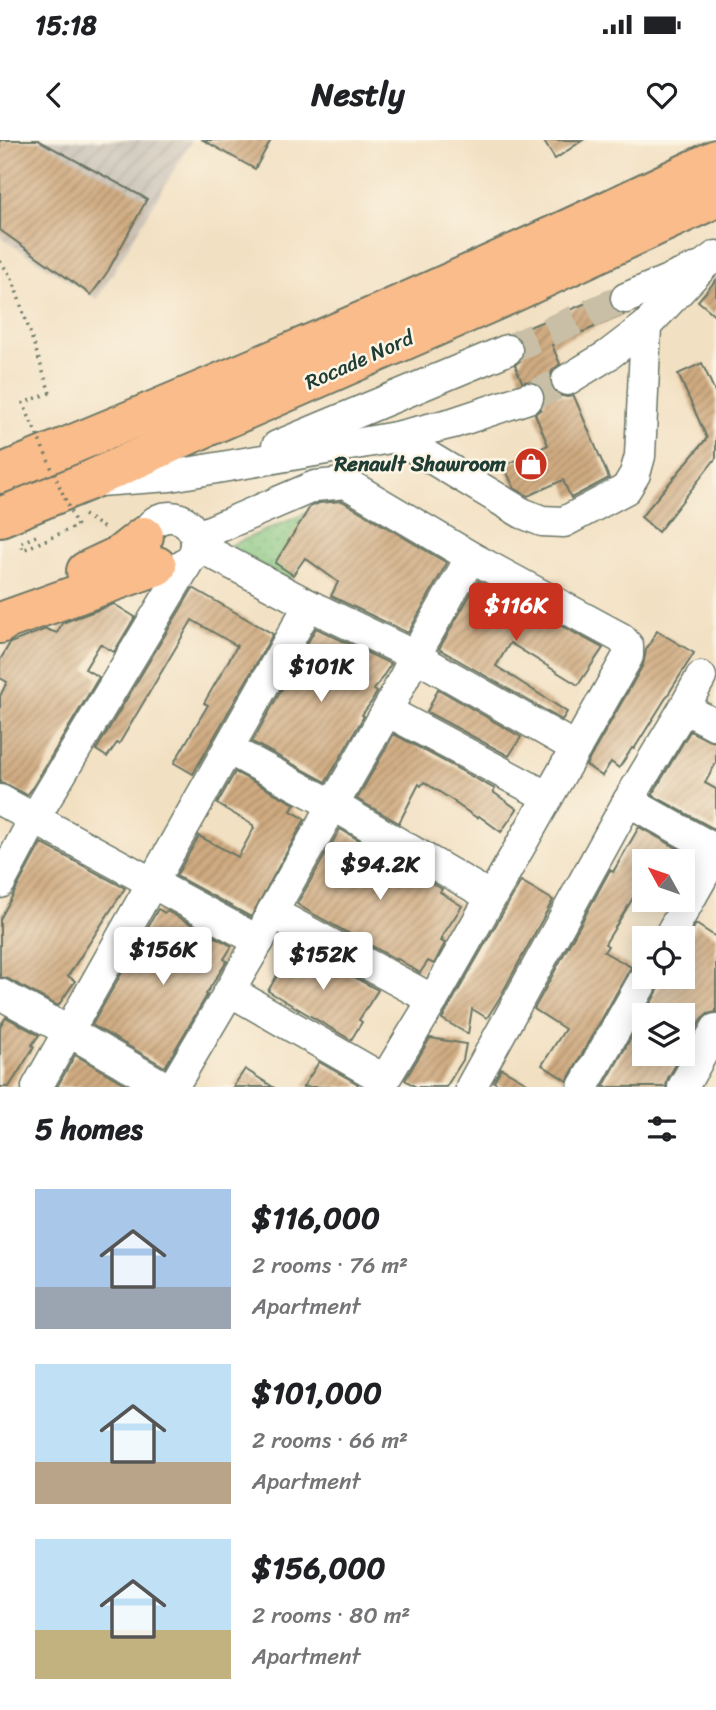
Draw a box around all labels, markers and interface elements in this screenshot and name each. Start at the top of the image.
text: 15:18 [35,2,97,48]
text: Nestly [311,66,405,123]
icon: back [35,76,73,114]
icon: heart [643,76,681,114]
street label: Rocade Nord [298,318,421,401]
place label: Renault Shawroom [333,445,507,483]
shop icon: Renault Shawroom [512,445,550,483]
pin: $116K [467,584,565,643]
text: $116K [485,585,547,626]
pin: $101K [272,644,370,704]
text: $101K [289,646,353,687]
pin: $94.2K [323,842,437,902]
text: $94.2K [341,844,419,885]
north arrow [632,849,695,912]
map controls [632,849,695,1066]
button: locate [632,926,695,989]
pin: $156K [114,928,212,987]
text: $156K [130,929,196,970]
pin: $152K [274,932,372,992]
text: $152K [290,934,356,975]
button: layers [632,1003,695,1066]
text: 5 homes [35,1102,143,1156]
icon: filters [643,1110,681,1148]
text: $116,000 [252,1191,380,1245]
icon: home [91,1217,175,1301]
text: 2 rooms · 76 m² [252,1245,408,1286]
text: Apartment [252,1286,361,1327]
text: $101,000 [252,1366,382,1420]
icon: home [91,1392,175,1476]
text: 2 rooms · 66 m² [252,1420,408,1461]
text: Apartment [252,1461,361,1502]
text: $156,000 [252,1541,385,1595]
icon: home [91,1567,175,1651]
text: 2 rooms · 80 m² [252,1595,410,1636]
text: Apartment [252,1636,361,1677]

